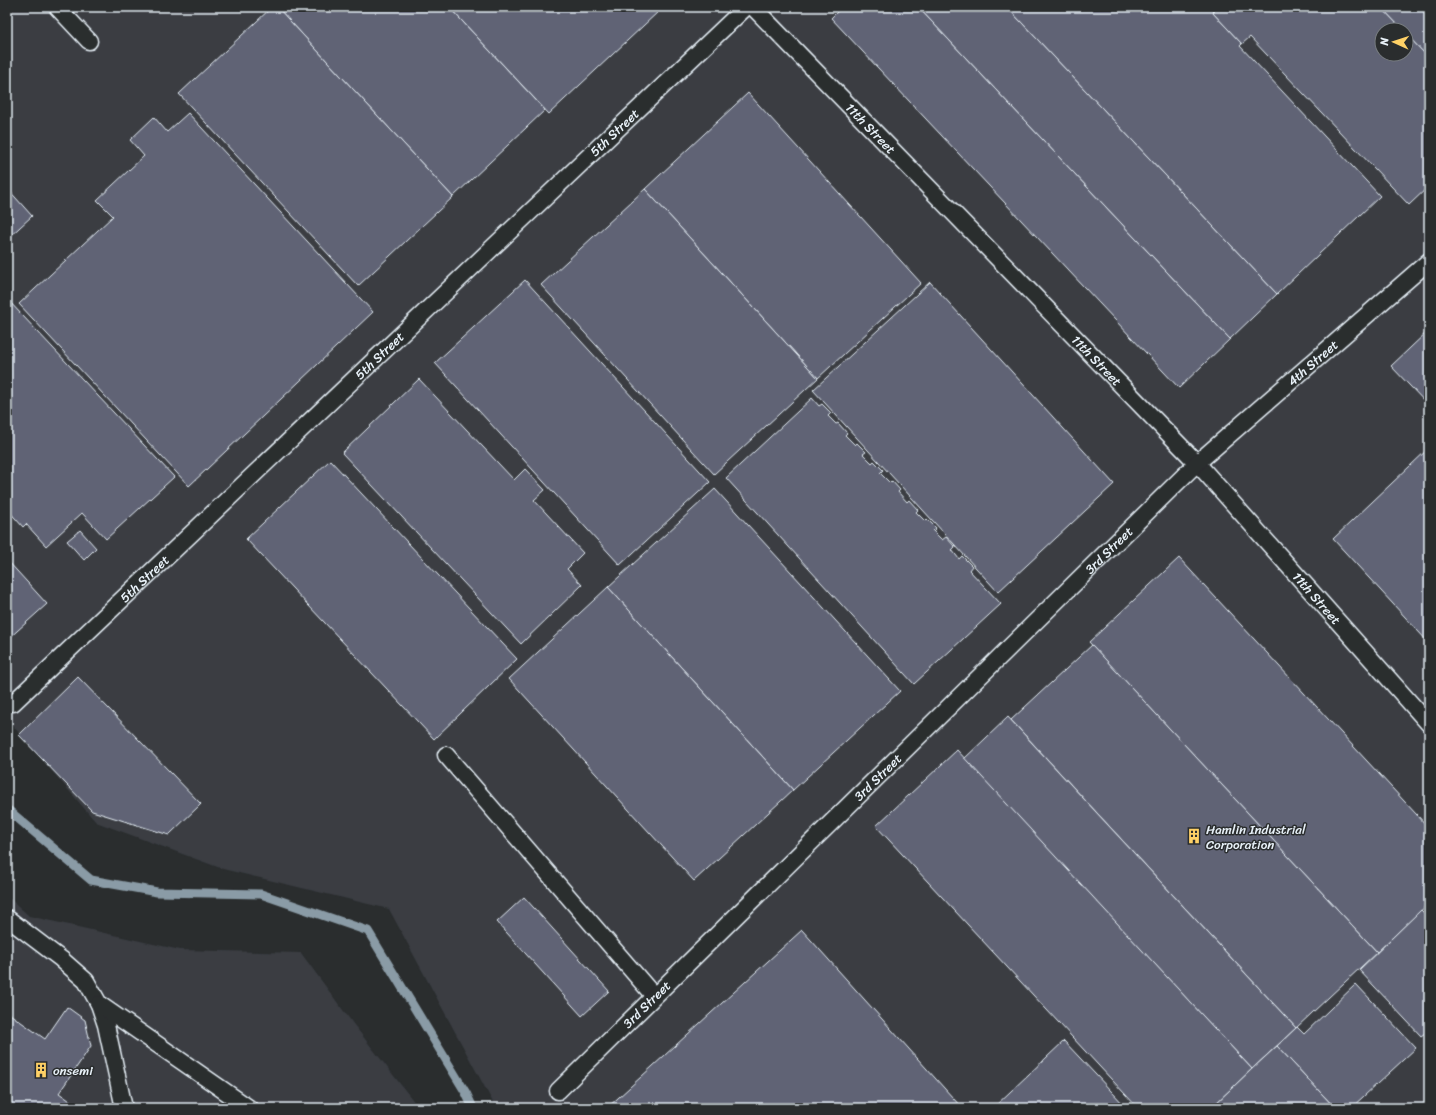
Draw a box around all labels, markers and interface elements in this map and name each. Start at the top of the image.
north arrow [1374,22,1414,62]
text: N [1375,37,1394,47]
street label: 11th Street [840,97,902,160]
street label: 5th Street [584,102,645,162]
street label: 5th Street [349,325,410,385]
street label: 11th Street [1066,329,1128,392]
street label: 4th Street [1282,333,1344,391]
street label: 3rd Street [1079,520,1138,579]
street label: 5th Street [114,549,175,608]
street label: 11th Street [1287,566,1347,630]
street label: 3rd Street [848,747,907,806]
place label: Hamlin Industrial Corporation [1206,818,1306,856]
building icon: Hamlin Industrial Corporation [1185,827,1203,845]
street label: 3rd Street [617,974,676,1034]
place label: onsemi [53,1059,93,1082]
building icon: onsemi [32,1061,50,1079]

